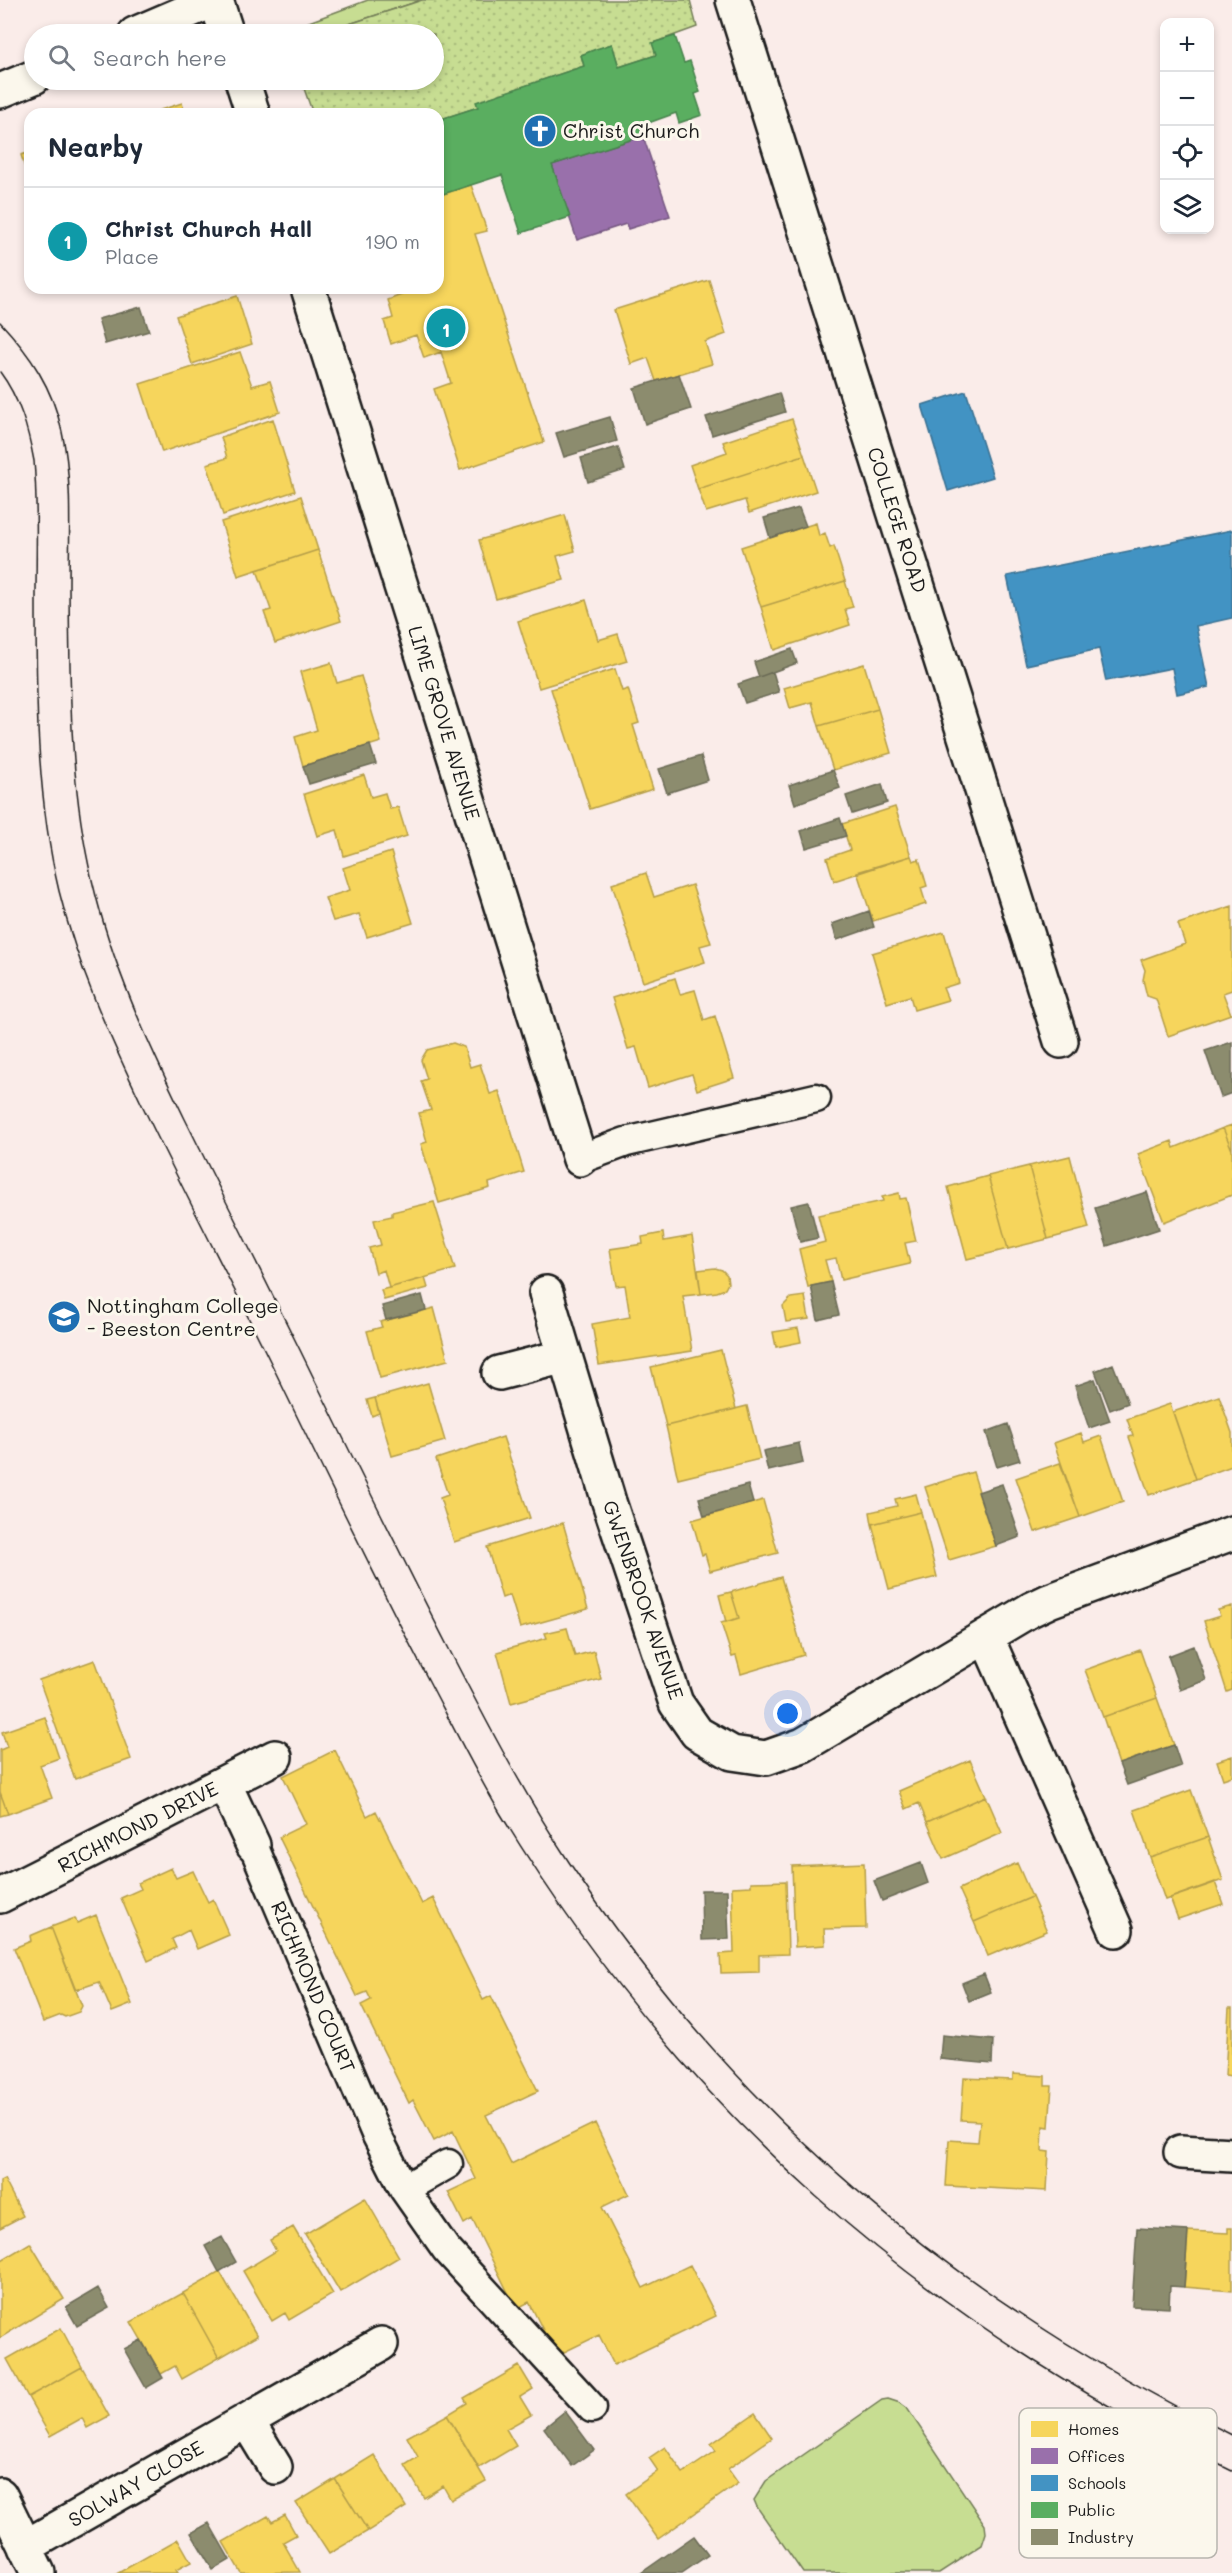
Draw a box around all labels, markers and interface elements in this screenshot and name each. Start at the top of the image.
map controls [1160,18,1214,234]
button: + [1160,18,1214,72]
search box [24,24,444,90]
icon: search [45,41,78,74]
text: Search here [93,43,227,72]
button: − [1160,72,1214,126]
church icon: Christ Church [522,113,558,149]
place label: Christ Church [563,117,699,143]
button: locate [1160,126,1214,180]
text: Nearby [48,130,143,164]
button: layers [1160,180,1214,234]
text: Christ Church Hall [105,214,312,243]
text: 1 [63,228,72,254]
text: 190 m [365,228,420,254]
text: Place [105,243,159,269]
pin: 1 [426,306,466,350]
street label: COLLEGE ROAD [862,444,934,596]
street label: LIME GROVE AVENUE [403,622,487,823]
place label: Nottingham College - Beeston Centre [87,1292,279,1341]
school or university icon: Nottingham College - Beeston Centre [46,1299,82,1335]
street label: GWENBROOK AVENUE [598,1497,690,1703]
your location [773,1699,802,1728]
street label: RICHMOND DRIVE [53,1774,222,1878]
street label: RICHMOND COURT [266,1897,362,2076]
legend [1019,2408,1217,2558]
text: Homes [1068,2418,1119,2439]
street label: SOLWAY CLOSE [63,2434,208,2532]
text: Offices [1068,2445,1125,2466]
text: Schools [1068,2472,1126,2493]
text: Public [1068,2499,1115,2520]
text: Industry [1068,2526,1134,2547]

